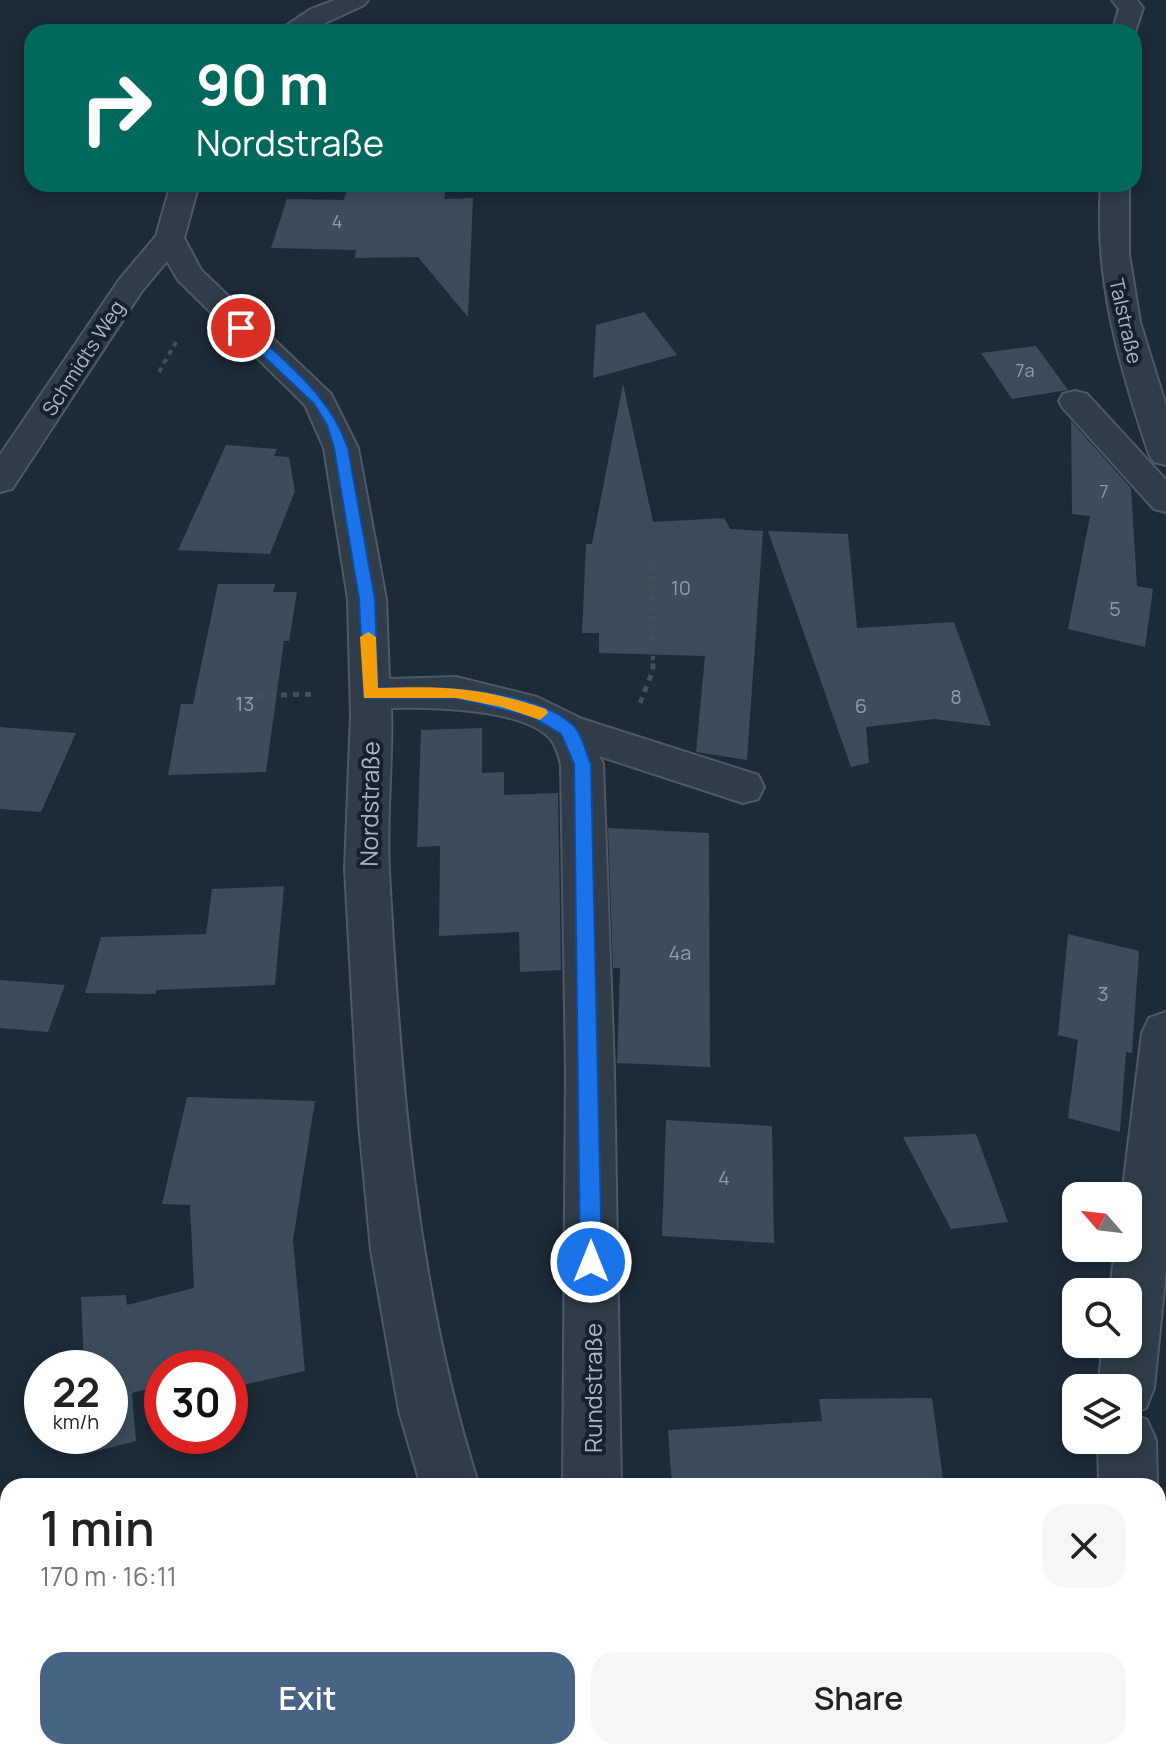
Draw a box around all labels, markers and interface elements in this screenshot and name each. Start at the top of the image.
text: 90 m [196,45,329,122]
icon: right [64,56,168,160]
text: Nordstraße [196,118,384,167]
house number: 4 [332,209,342,233]
street label: Talstraße [1103,276,1149,366]
pin [207,294,275,362]
street label: Schmidts Weg [36,295,130,421]
icon: arrive [219,306,263,350]
house number: 7a [1015,358,1035,382]
house number: 7 [1099,479,1109,503]
house number: 10 [671,574,691,601]
house number: 5 [1109,595,1121,622]
house number: 8 [950,683,962,710]
house number: 13 [236,690,254,717]
house number: 6 [855,692,867,719]
street label: Nordstraße [351,741,387,867]
house number: 4a [669,939,691,966]
house number: 3 [1097,980,1109,1007]
house number: 4 [718,1164,730,1191]
north arrow [1062,1182,1142,1262]
map controls [1062,1182,1142,1454]
position arrow [549,1220,633,1304]
button: search [1062,1278,1142,1358]
street label: Rundstraße [576,1323,609,1453]
speed limit sign: 30 [144,1350,248,1454]
text: 22 [52,1364,100,1419]
button: layers [1062,1374,1142,1454]
text: km/h [53,1408,99,1435]
text: 1 min [40,1495,154,1560]
button: close [1042,1504,1126,1588]
text: 170 m · 16:11 [40,1558,177,1594]
button: Exit [40,1652,575,1744]
button: Share [591,1652,1126,1744]

